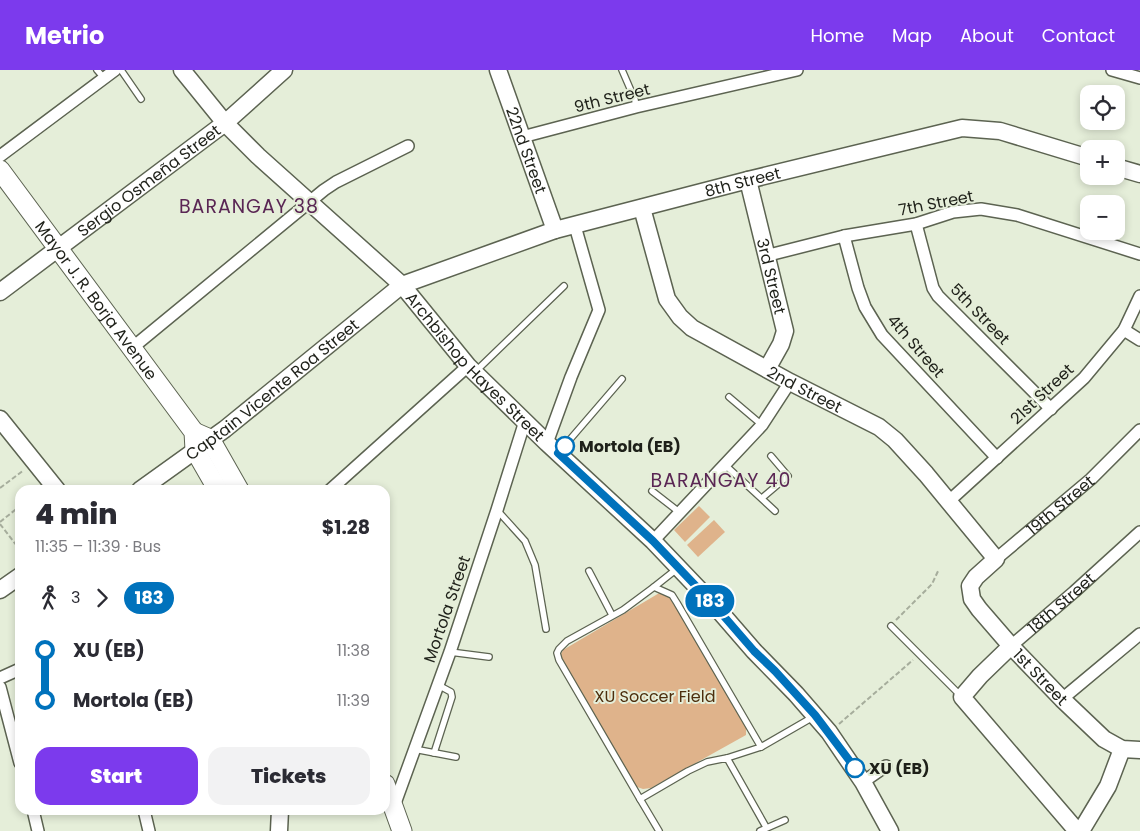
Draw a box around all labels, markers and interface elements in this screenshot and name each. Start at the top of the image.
text: Metrio [25,19,104,52]
text: Home [810,23,864,48]
text: Map [892,23,932,48]
text: About [960,23,1014,48]
text: Contact [1042,23,1115,48]
street label: 9th Street [572,77,652,119]
map controls [1080,85,1125,240]
button: locate [1080,85,1125,130]
street label: 22nd Street [500,104,553,197]
street label: Sergio Osmeña Street [72,119,225,242]
button: + [1080,140,1125,185]
street label: 8th Street [702,161,783,202]
street label: 7th Street [897,184,976,222]
district label: BARANGAY 38 [179,193,319,220]
button: − [1080,195,1125,240]
street label: Mayor J. R. Borja Avenue [30,216,163,385]
street label: 3rd Street [751,236,792,317]
street label: 5th Street [945,278,1015,350]
street label: Archbishop Hayes Street [401,287,550,446]
street label: 4th Street [882,309,950,383]
street label: Captain Vicente Roa Street [180,313,364,465]
street label: 21st Street [1005,358,1079,430]
street label: 2nd Street [763,360,846,418]
place label: Mortola (EB) [579,435,681,458]
marker: Mortola (EB) [555,436,575,456]
district label: BARANGAY 40 [651,467,791,494]
street label: 19th Street [1021,469,1099,540]
text: 4 min [35,495,117,534]
text: $1.28 [322,514,370,541]
text: 11:35 – 11:39 · Bus [35,535,161,558]
street label: Mortola Street [418,552,476,666]
street label: 18th Street [1022,567,1100,639]
icon: walk [35,584,63,612]
icon: forward [88,584,116,612]
text: 183 [134,585,164,610]
line badge: 183 [681,585,739,617]
text: 3 [71,586,80,609]
text: 183 [695,588,725,613]
text: XU (EB) [73,637,145,664]
text: 11:38 [337,639,370,662]
street label: 1st Street [1008,643,1073,711]
park label: XU Soccer Field [595,685,715,708]
text: Mortola (EB) [73,687,194,714]
text: 11:39 [337,689,370,712]
button: Start [35,747,198,805]
button: Tickets [208,747,370,805]
place label: XU (EB) [869,757,930,780]
marker: XU (EB) [845,758,865,778]

